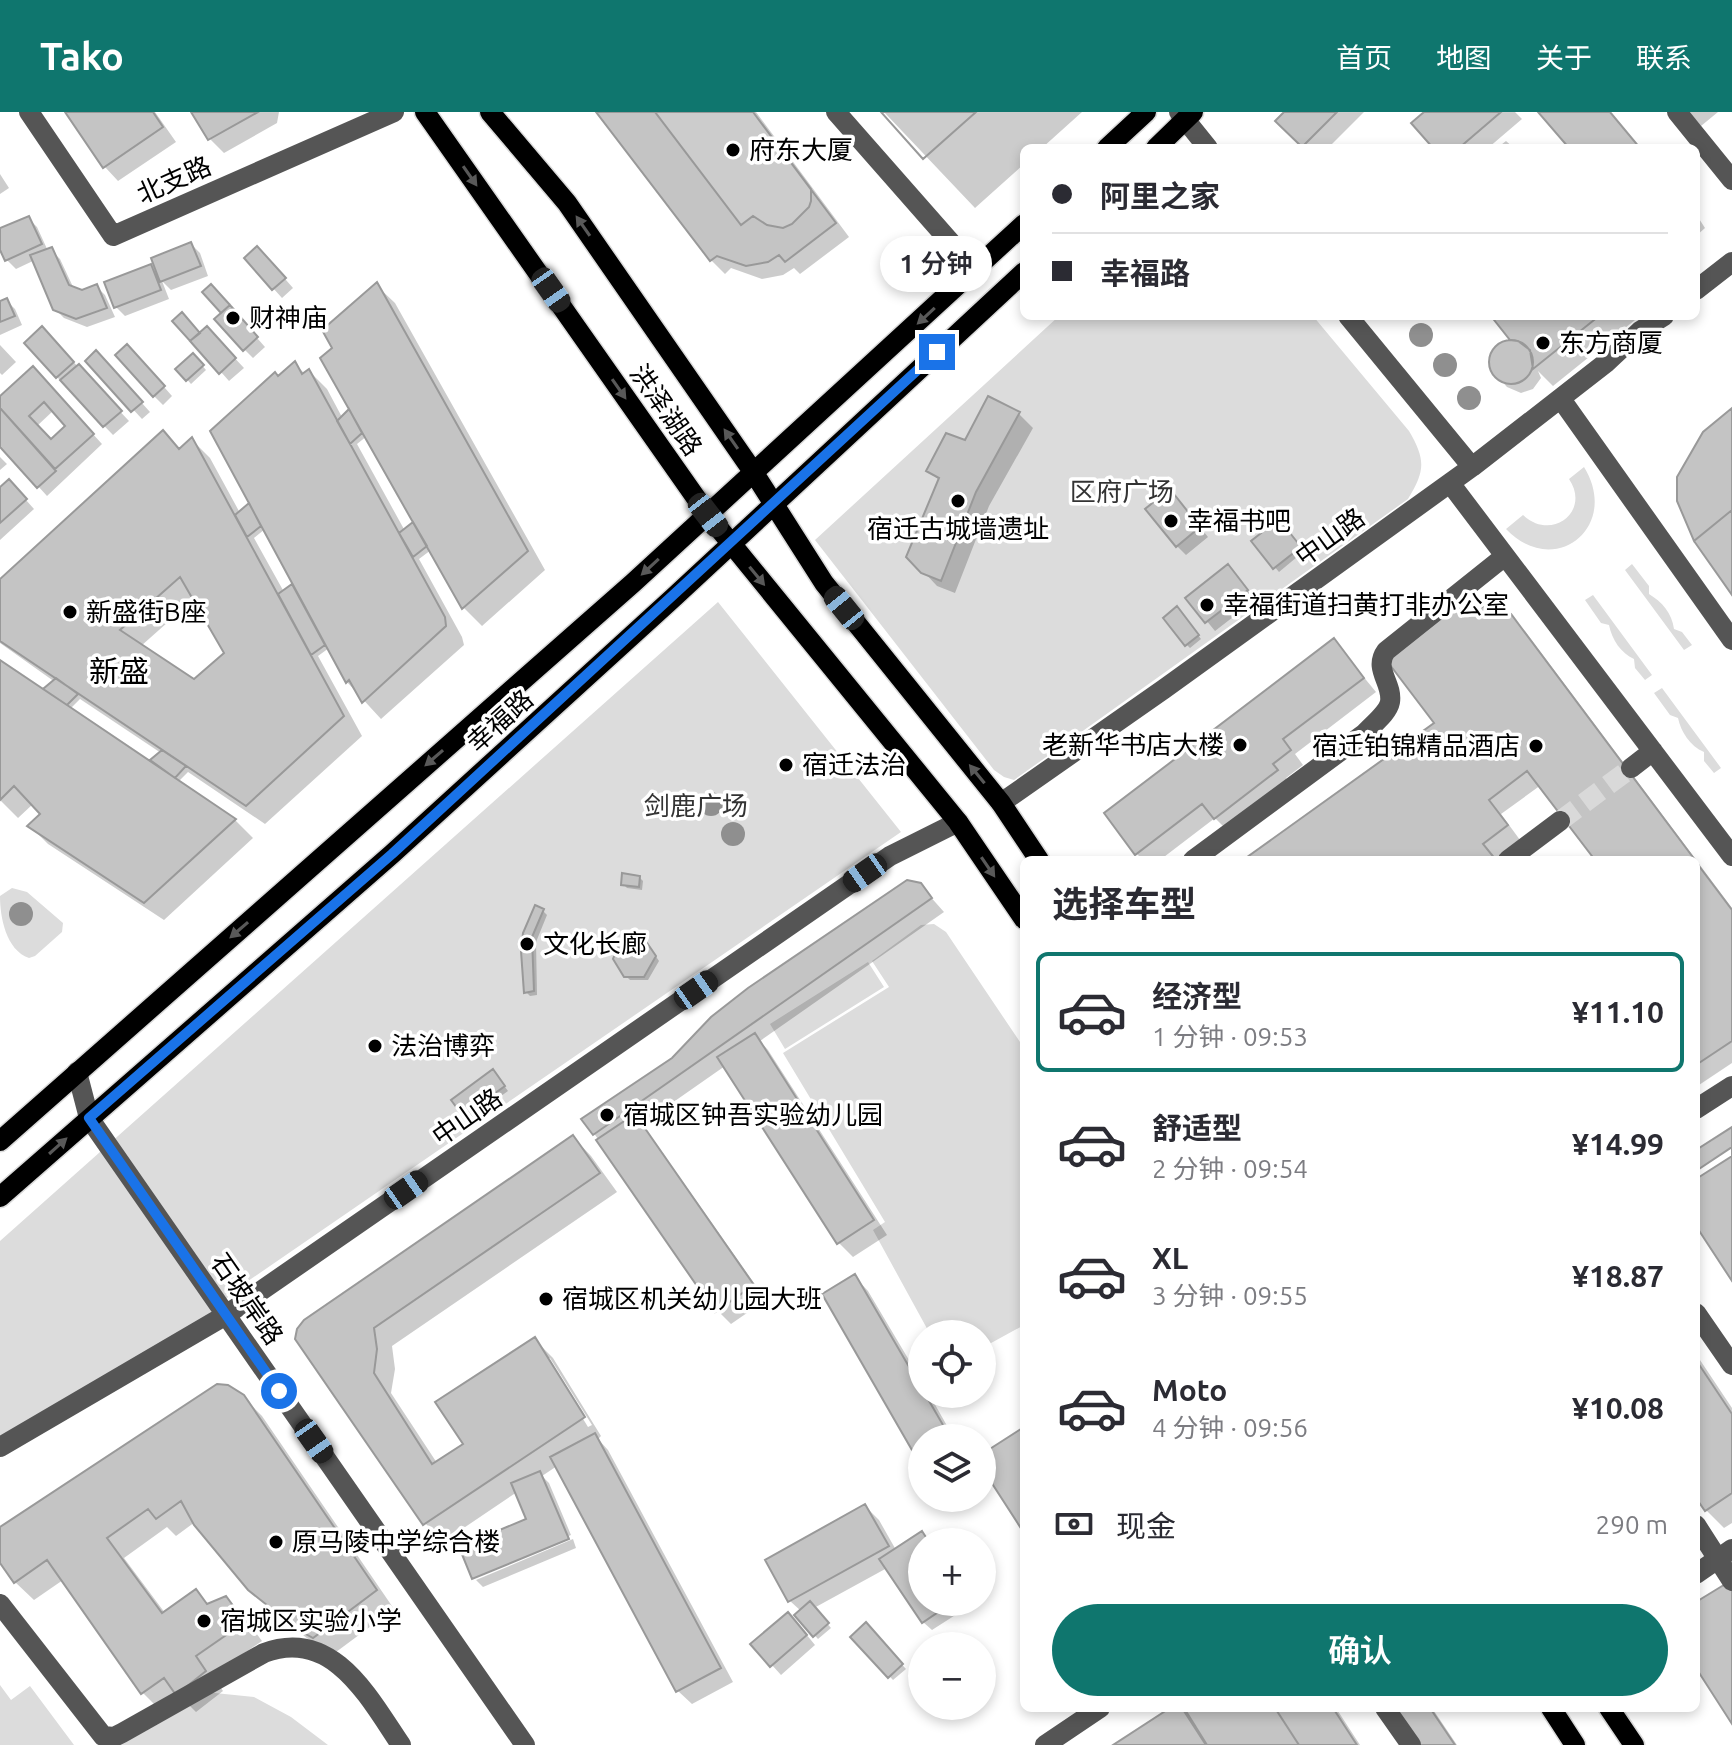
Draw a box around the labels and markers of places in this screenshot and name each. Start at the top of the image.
place label: 府东大厦 [749,135,853,164]
marker: 府东大厦 [724,141,742,159]
place label: 财神庙 [249,303,327,332]
marker: 财神庙 [224,309,242,327]
place label: 东方商厦 [1559,328,1663,357]
marker: 东方商厦 [1534,334,1552,352]
marker: 宿迁古城墙遗址 [949,492,967,510]
place label: 幸福书吧 [1187,506,1291,535]
marker: 幸福书吧 [1162,512,1180,530]
place label: 宿迁古城墙遗址 [867,514,1049,543]
place label: 幸福街道扫黄打非办公室 [1223,590,1509,619]
marker: 幸福街道扫黄打非办公室 [1198,596,1216,614]
place label: 新盛街B座 [86,597,207,626]
marker: 新盛街B座 [61,603,79,621]
place label: 老新华书店大楼 [1042,730,1224,759]
place label: 宿迁铂锦精品酒店 [1312,731,1520,760]
marker: 老新华书店大楼 [1231,736,1249,754]
marker: 宿迁铂锦精品酒店 [1527,737,1545,755]
place label: 宿迁法治 [802,750,906,779]
marker: 宿迁法治 [777,756,795,774]
place label: 文化长廊 [543,929,647,958]
marker: 文化长廊 [518,935,536,953]
place label: 法治博弈 [391,1031,495,1060]
marker: 法治博弈 [366,1037,384,1055]
place label: 宿城区钟吾实验幼儿园 [623,1100,883,1129]
marker: 宿城区钟吾实验幼儿园 [598,1106,616,1124]
place label: 宿城区机关幼儿园大班 [562,1284,822,1313]
marker: 宿城区机关幼儿园大班 [537,1290,555,1308]
place label: 原马陵中学综合楼 [292,1527,500,1556]
marker: 原马陵中学综合楼 [267,1533,285,1551]
place label: 宿城区实验小学 [220,1606,402,1635]
marker: 宿城区实验小学 [195,1612,213,1630]

